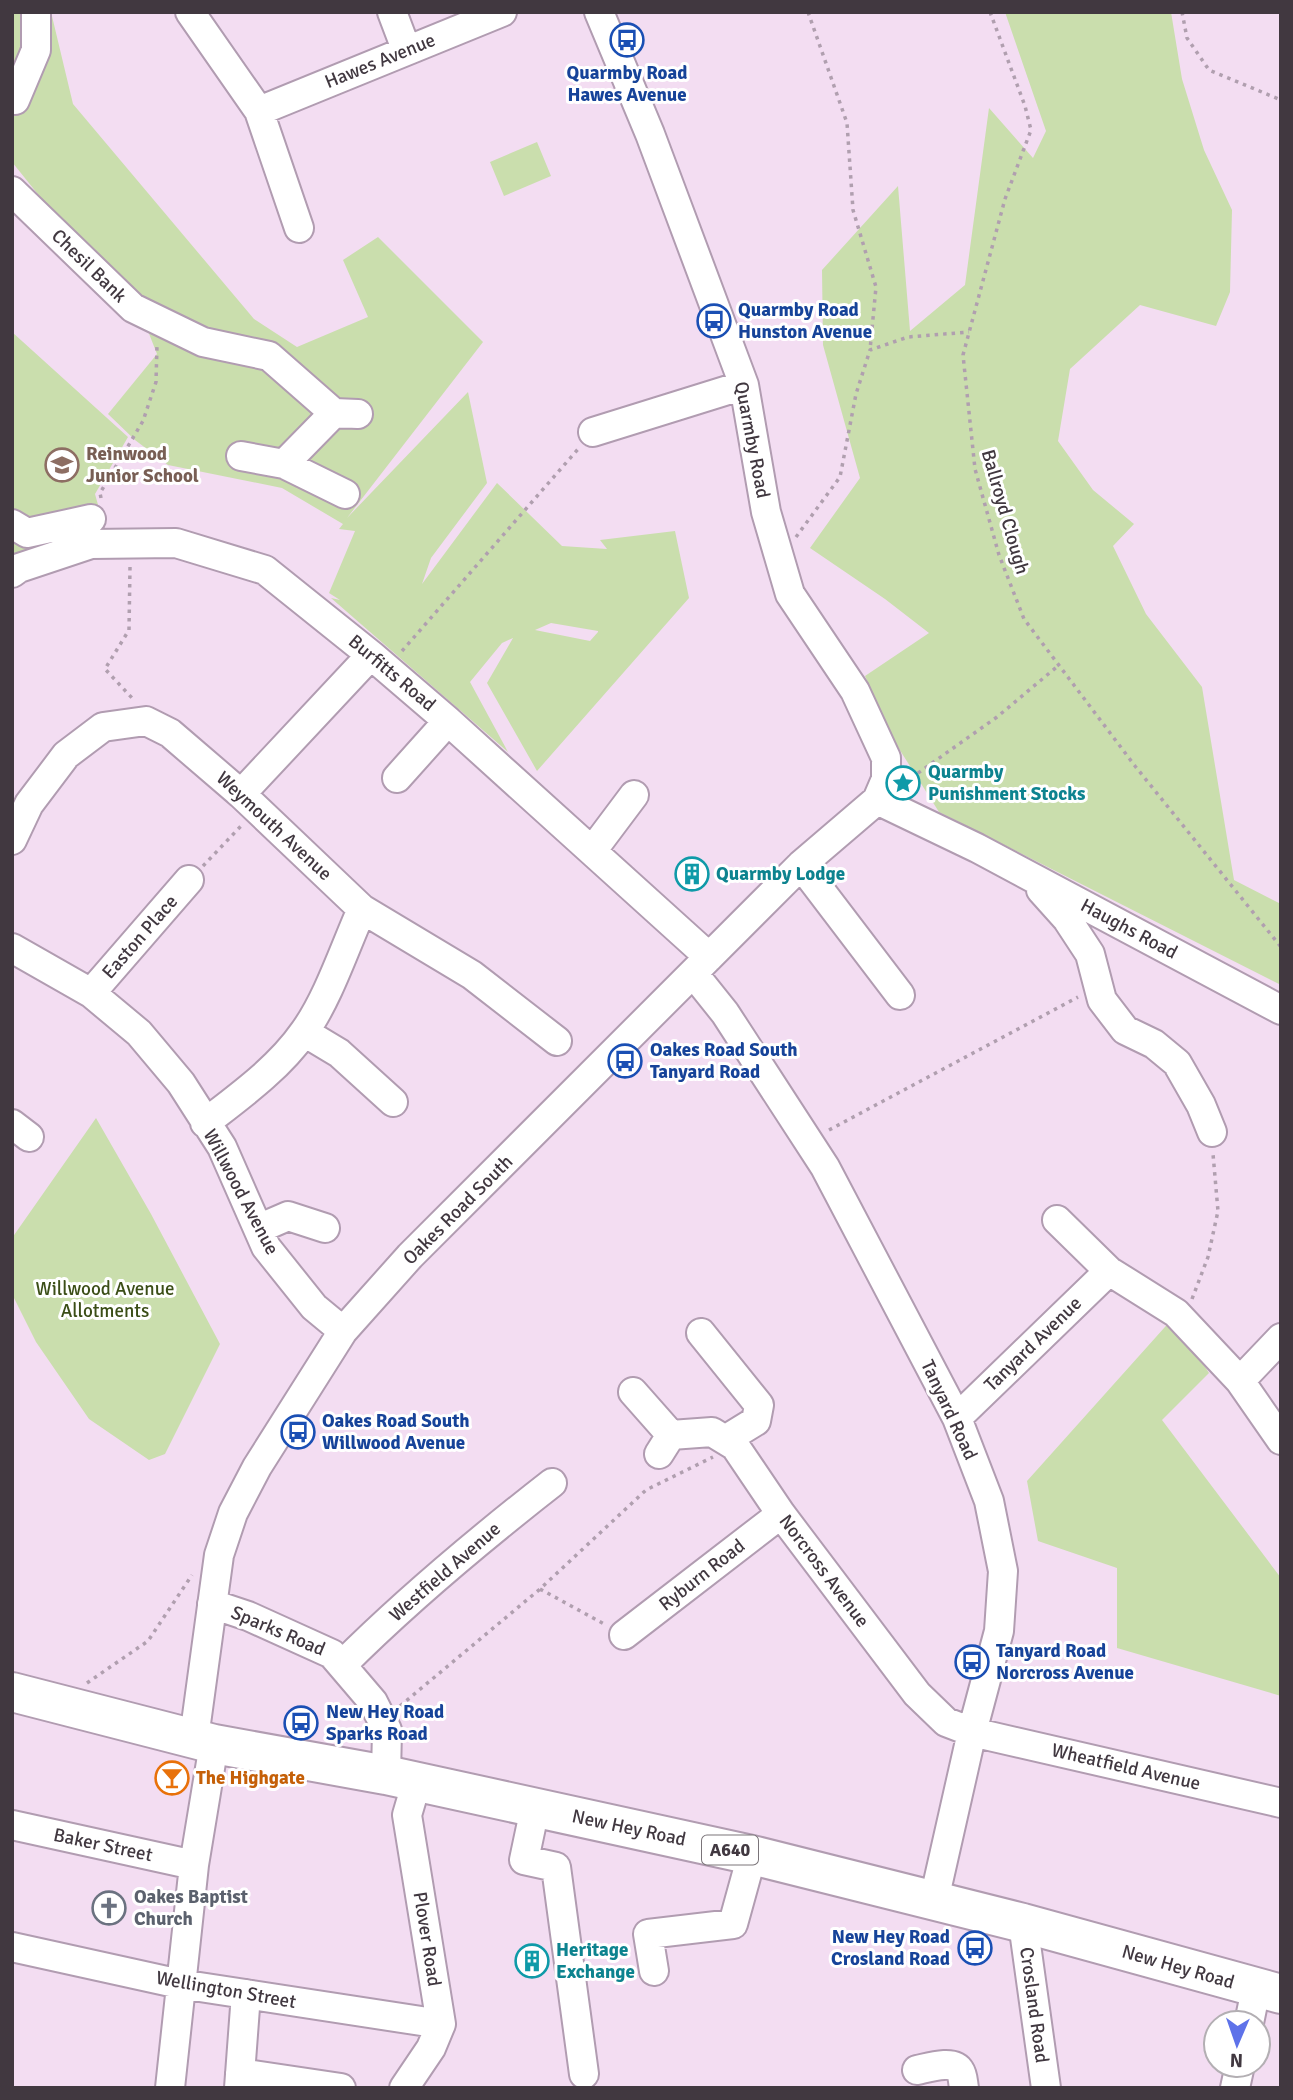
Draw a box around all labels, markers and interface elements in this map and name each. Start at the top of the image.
bus stop icon: Quarmby Road Hawes Avenue [608,21,646,59]
street label: Hawes Avenue [321,28,439,94]
place label: Quarmby Road Hawes Avenue [567,61,687,107]
street label: Chesil Bank [46,224,132,308]
place label: Quarmby Road Hunston Avenue [738,298,872,344]
bus stop icon: Quarmby Road Hunston Avenue [695,302,733,340]
street label: Quarmby Road [729,380,775,500]
place label: Reinwood Junior School [86,442,199,488]
school or university icon: Reinwood Junior School [43,446,81,484]
street label: Ballroyd Clough [976,447,1034,577]
street label: Burfitts Road [343,629,441,717]
place label: Quarmby Punishment Stocks [928,760,1086,806]
place icon: Quarmby Punishment Stocks [884,764,922,802]
street label: Weymouth Avenue [211,766,337,886]
building icon: Quarmby Lodge [673,855,711,893]
place label: Quarmby Lodge [716,862,845,886]
street label: Easton Place [97,890,183,984]
street label: Haughs Road [1076,893,1182,965]
place label: Oakes Road South Tanyard Road [650,1038,798,1084]
bus stop icon: Oakes Road South Tanyard Road [606,1042,644,1080]
street label: Willwood Avenue [198,1125,284,1259]
street label: Oakes Road South [398,1150,518,1270]
park label: Willwood Avenue Allotments [35,1277,175,1323]
street label: Tanyard Avenue [979,1291,1087,1397]
street label: Tanyard Road [915,1356,983,1464]
place label: Oakes Road South Willwood Avenue [322,1409,470,1455]
bus stop icon: Oakes Road South Willwood Avenue [279,1413,317,1451]
street label: Norcross Avenue [774,1510,874,1632]
street label: Westfield Avenue [384,1517,506,1627]
street label: Ryburn Road [654,1534,750,1616]
street label: Sparks Road [227,1600,329,1662]
place label: Tanyard Road Norcross Avenue [996,1639,1134,1685]
bus stop icon: Tanyard Road Norcross Avenue [953,1643,991,1681]
place label: New Hey Road Sparks Road [326,1700,444,1746]
bus stop icon: New Hey Road Sparks Road [282,1704,320,1742]
street label: Wheatfield Avenue [1049,1738,1203,1796]
bar icon: The Highgate [153,1759,191,1797]
place label: The Highgate [196,1766,305,1790]
street label: New Hey Road [570,1804,688,1852]
street label: Baker Street [51,1823,155,1867]
road number: A640 [702,1836,758,1864]
place label: Oakes Baptist Church [134,1885,248,1931]
church icon: Oakes Baptist Church [90,1889,128,1927]
street label: Plover Road [408,1890,446,1988]
place label: New Hey Road Crosland Road [831,1925,950,1971]
bus stop icon: New Hey Road Crosland Road [956,1929,994,1967]
place label: Heritage Exchange [556,1938,635,1984]
street label: New Hey Road [1119,1939,1237,1995]
building icon: Heritage Exchange [513,1942,551,1980]
street label: Crosland Road [1014,1945,1054,2065]
street label: Wellington Street [154,1966,298,2014]
north arrow [1202,2009,1272,2079]
text: N [1229,2048,1243,2072]

